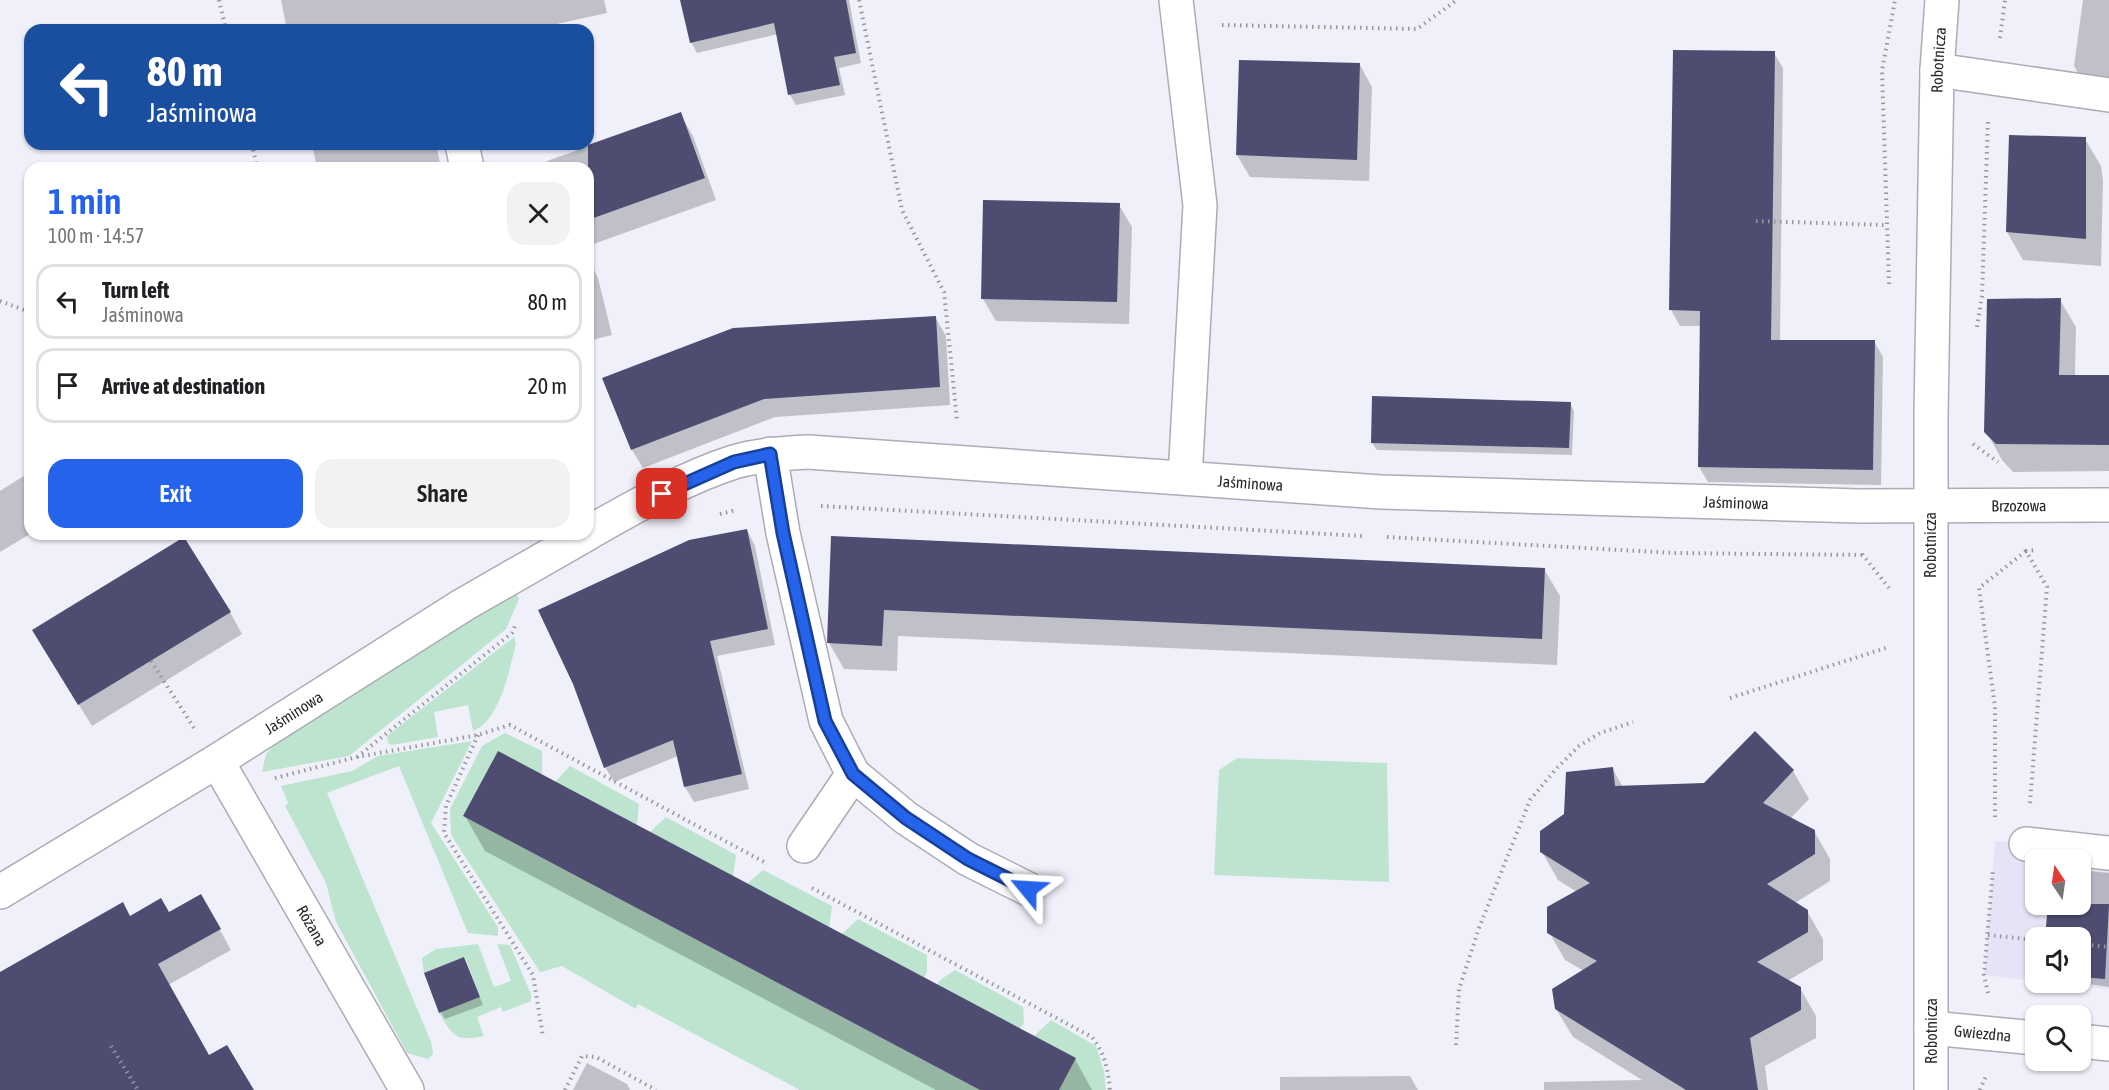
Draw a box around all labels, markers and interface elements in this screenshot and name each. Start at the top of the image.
street label: Robotnicza [1928,27,1949,93]
text: 80 m [147,47,222,95]
icon: left [48,48,126,126]
text: Jaśminowa [147,97,257,128]
text: 1 min [48,180,122,222]
button: close [507,182,570,245]
text: 100 m · 14:57 [48,224,144,247]
text: Turn left [102,277,169,303]
icon: left [51,285,84,318]
text: 80 m [527,289,567,315]
text: Jaśminowa [102,303,184,326]
icon: arrive [51,369,84,402]
text: Arrive at destination [102,373,265,399]
text: 20 m [527,373,567,399]
button: Exit [48,459,303,528]
button: Share [315,459,570,528]
pin [636,468,687,519]
street label: Jaśminowa [1217,472,1284,494]
icon: arrive [645,477,678,510]
street label: Jaśminowa [1703,492,1769,512]
street label: Brzozowa [1991,496,2047,514]
street label: Robotnicza [1921,512,1939,578]
street label: Jaśminowa [261,687,326,738]
north arrow [2025,849,2091,915]
map controls [2025,849,2091,1071]
position arrow [996,857,1060,921]
street label: Różana [293,902,331,949]
button: sound [2025,927,2091,993]
street label: Robotnicza [1922,998,1940,1064]
button: search [2025,1005,2091,1071]
street label: Gwiezdna [1953,1021,2012,1045]

